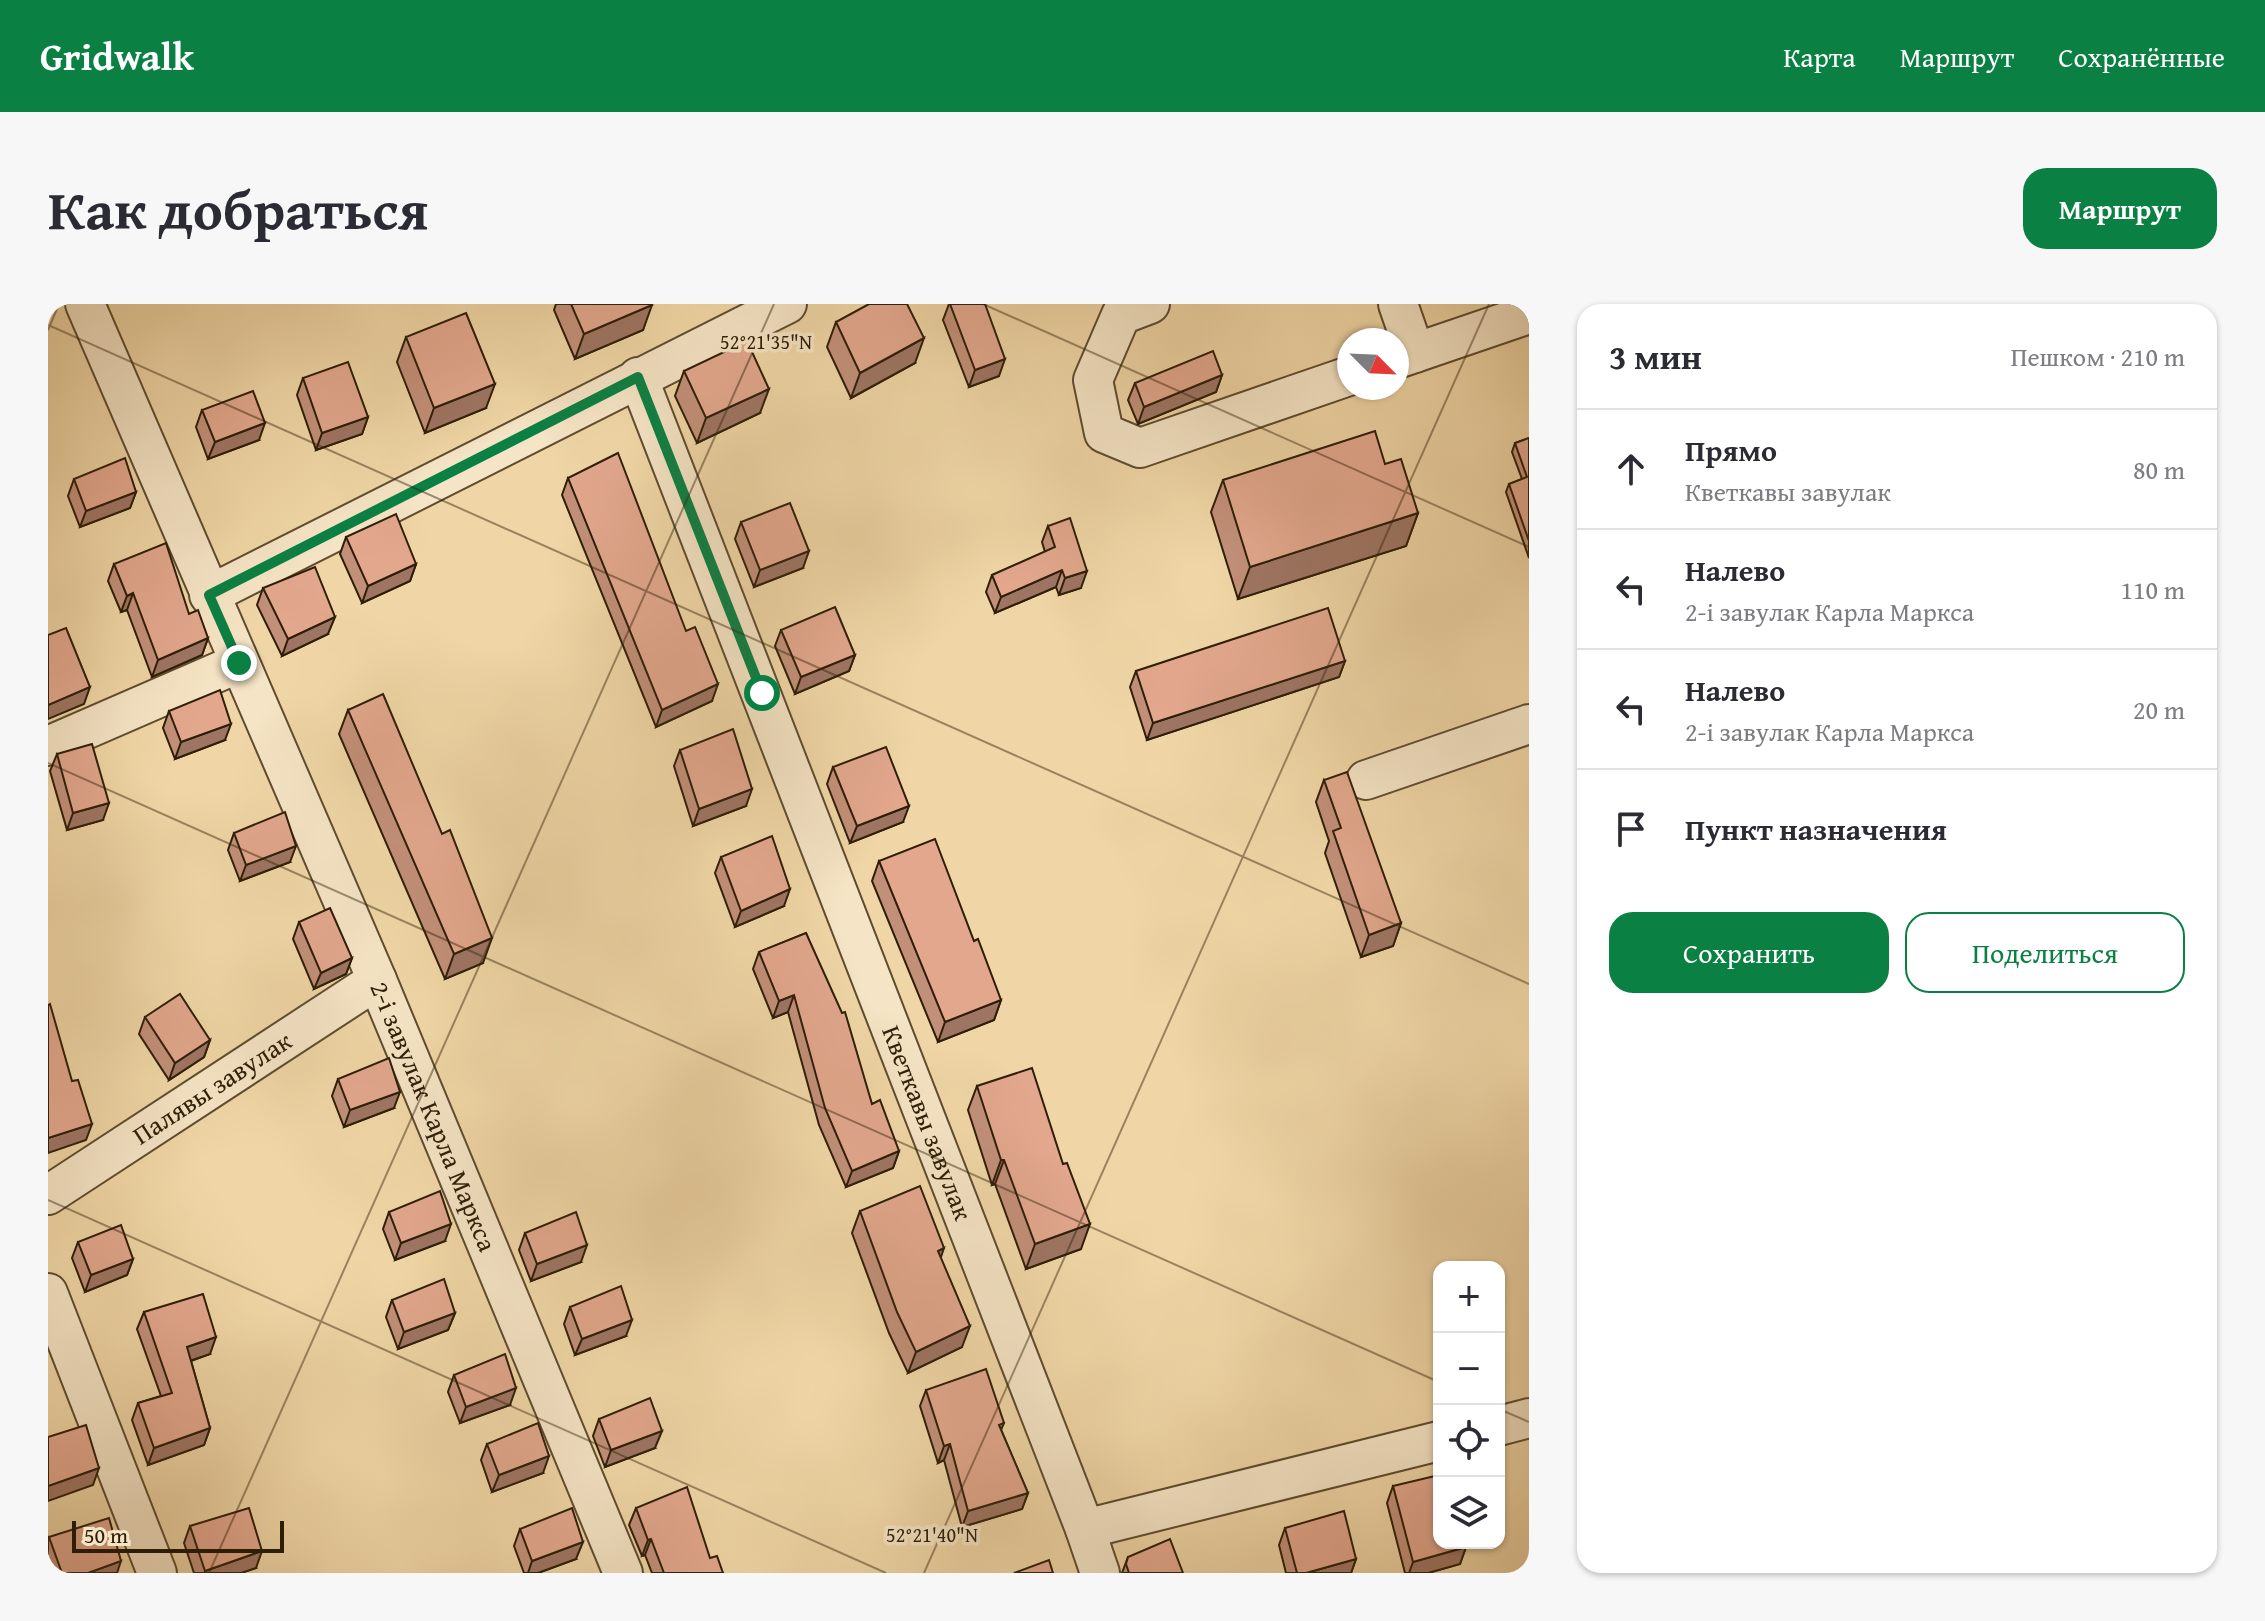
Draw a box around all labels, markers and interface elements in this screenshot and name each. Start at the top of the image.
text: Gridwalk [40,28,194,84]
text: Карта [1783,36,1856,77]
text: Маршрут [1900,36,2014,77]
text: Сохранённые [2058,36,2225,77]
text: Как добраться [48,167,428,250]
button: Маршрут [2023,168,2217,249]
text: 52°21'35"N [720,327,812,356]
north arrow [1337,328,1409,400]
text: 3 мин [1609,332,1702,381]
text: Пешком · 210 m [2011,337,2185,376]
text: Прямо [1685,428,1777,472]
icon: ahead [1609,447,1653,491]
text: 80 m [2133,450,2185,489]
text: Кветкавы завулак [1685,472,1891,511]
text: Налево [1685,548,1785,592]
icon: left [1609,567,1653,611]
text: 110 m [2120,570,2185,609]
text: 2-і завулак Карла Маркса [1685,592,1974,631]
route end [221,645,257,681]
text: Налево [1685,668,1785,712]
route start [744,675,780,711]
icon: left [1609,687,1653,731]
text: 20 m [2133,690,2185,729]
text: 2-і завулак Карла Маркса [1685,712,1974,751]
icon: arrive [1609,807,1653,851]
text: Пункт назначения [1685,807,1947,851]
button: Сохранить [1609,912,1889,993]
button: Поделиться [1905,912,2185,993]
street label: 2-і завулак Карла Маркса [361,975,508,1258]
street label: Кветкавы завулак [872,1020,983,1226]
street label: Палявы завулак [124,1021,299,1154]
map controls [1433,1261,1505,1549]
button: + [1433,1261,1505,1333]
button: − [1433,1333,1505,1405]
button: locate [1433,1405,1505,1477]
button: layers [1433,1477,1505,1549]
scale bar [72,1517,284,1553]
text: 50 m [84,1519,128,1551]
text: 52°21'40"N [886,1520,978,1549]

